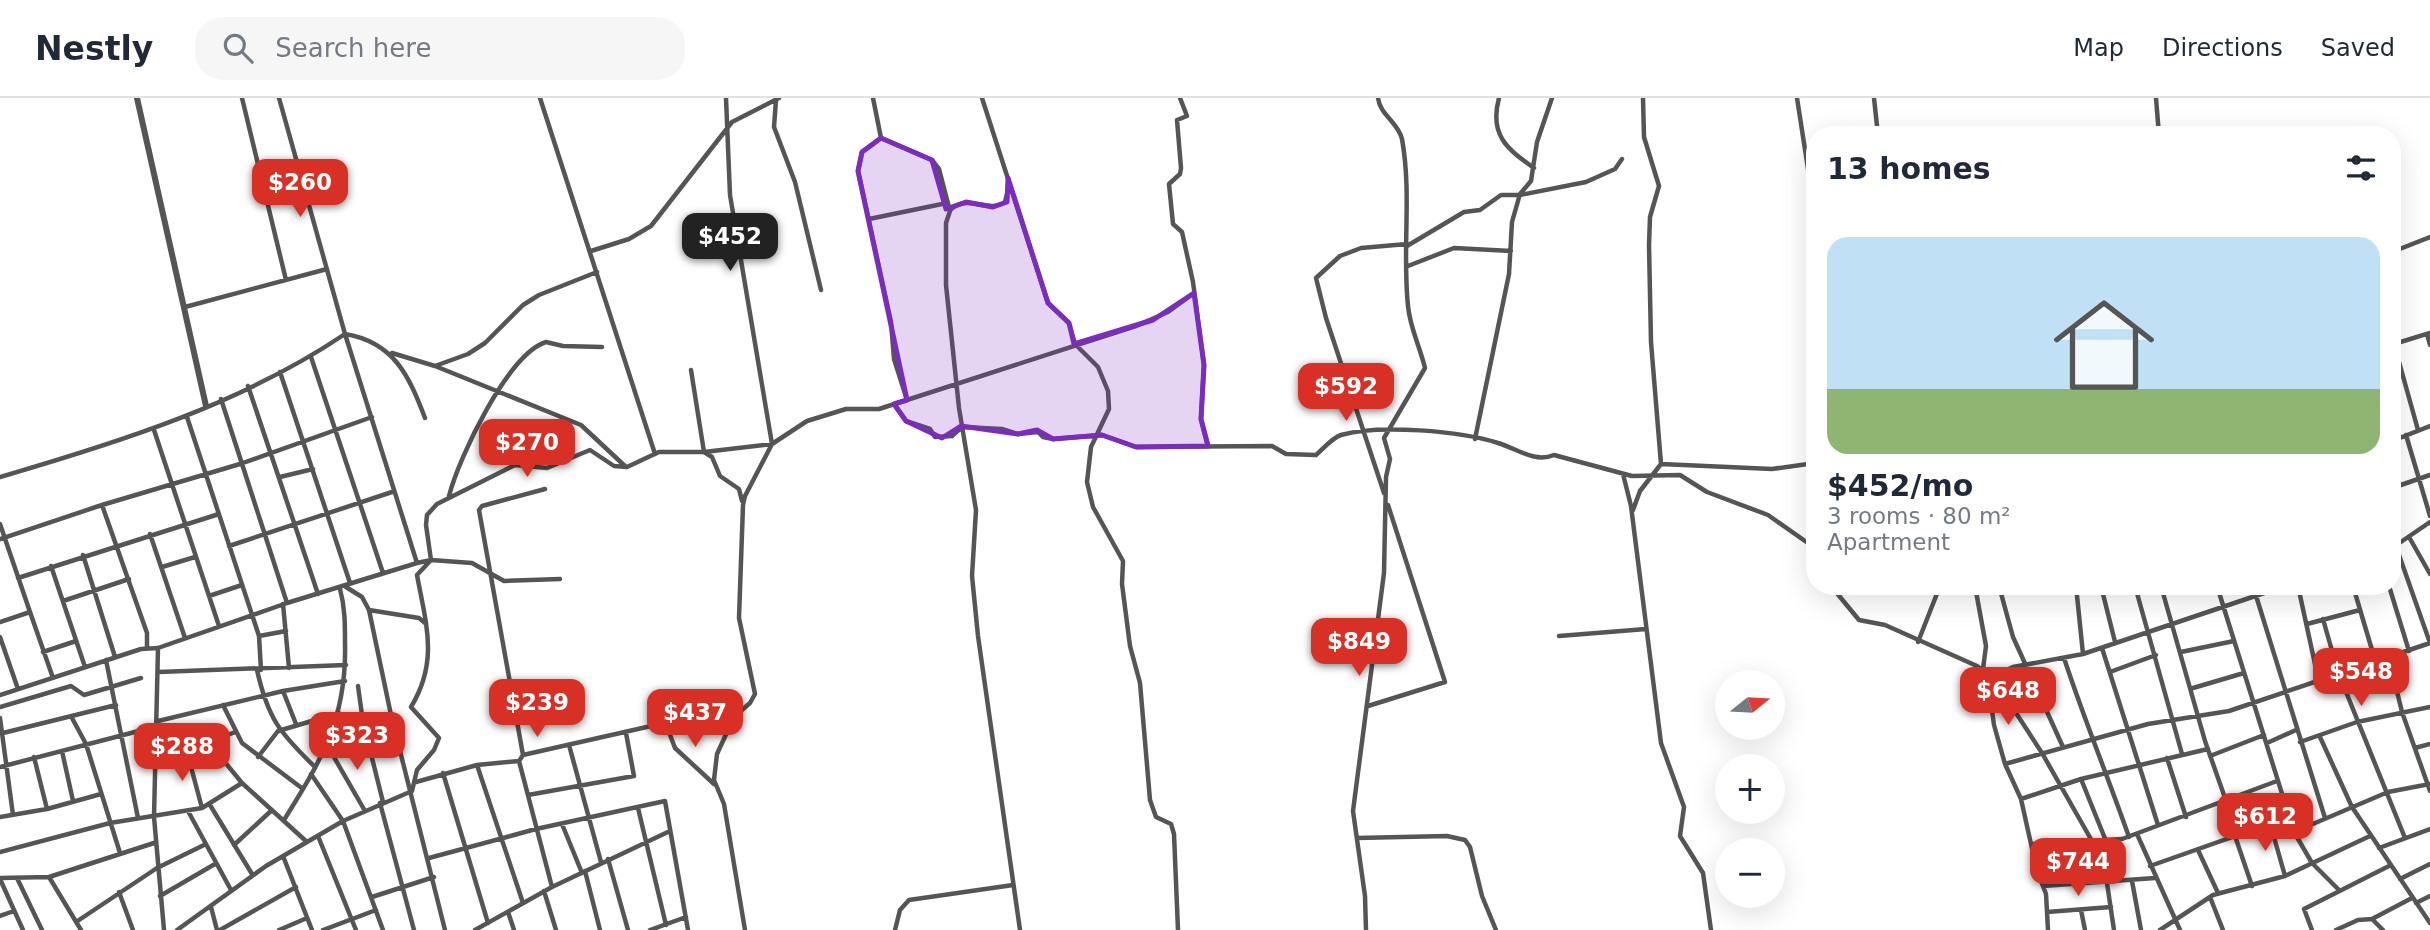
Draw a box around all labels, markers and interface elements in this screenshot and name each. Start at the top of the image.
search box [195,17,685,80]
text: Nestly [35,29,153,68]
icon: search [219,29,257,67]
text: Search here [275,33,431,63]
text: Map [2073,34,2124,62]
text: Directions [2162,34,2283,62]
text: Saved [2321,34,2395,62]
icon: filters [2342,149,2380,187]
text: 13 homes [1827,151,1991,186]
pin: $260 [259,159,341,219]
text: $260 [268,169,332,195]
pin: $452 [689,214,771,273]
text: $452 [698,223,762,249]
icon: home [2041,282,2167,408]
pin: $592 [1305,364,1387,423]
text: $592 [1314,373,1378,399]
pin: $270 [486,420,568,479]
text: $270 [495,429,559,455]
text: $452/mo [1827,468,1973,503]
text: 3 rooms · 80 m² [1827,503,2011,529]
text: Apartment [1827,529,1950,555]
pin: $849 [1318,618,1400,678]
text: $849 [1327,628,1391,654]
pin: $548 [2320,648,2402,708]
text: $548 [2329,658,2393,684]
pin: $648 [1967,668,2049,727]
north arrow [1715,670,1785,740]
map controls [1715,670,1785,908]
text: $648 [1976,677,2040,703]
pin: $239 [496,680,578,739]
text: $239 [505,689,569,715]
pin: $437 [654,690,736,749]
text: $437 [663,699,727,725]
pin: $323 [316,712,398,772]
text: $323 [325,722,389,748]
pin: $288 [141,724,223,783]
text: $288 [150,733,214,759]
button: + [1715,754,1785,824]
pin: $612 [2224,794,2306,853]
text: $612 [2233,803,2297,829]
button: − [1715,838,1785,908]
pin: $744 [2037,838,2119,898]
text: $744 [2046,848,2110,874]

